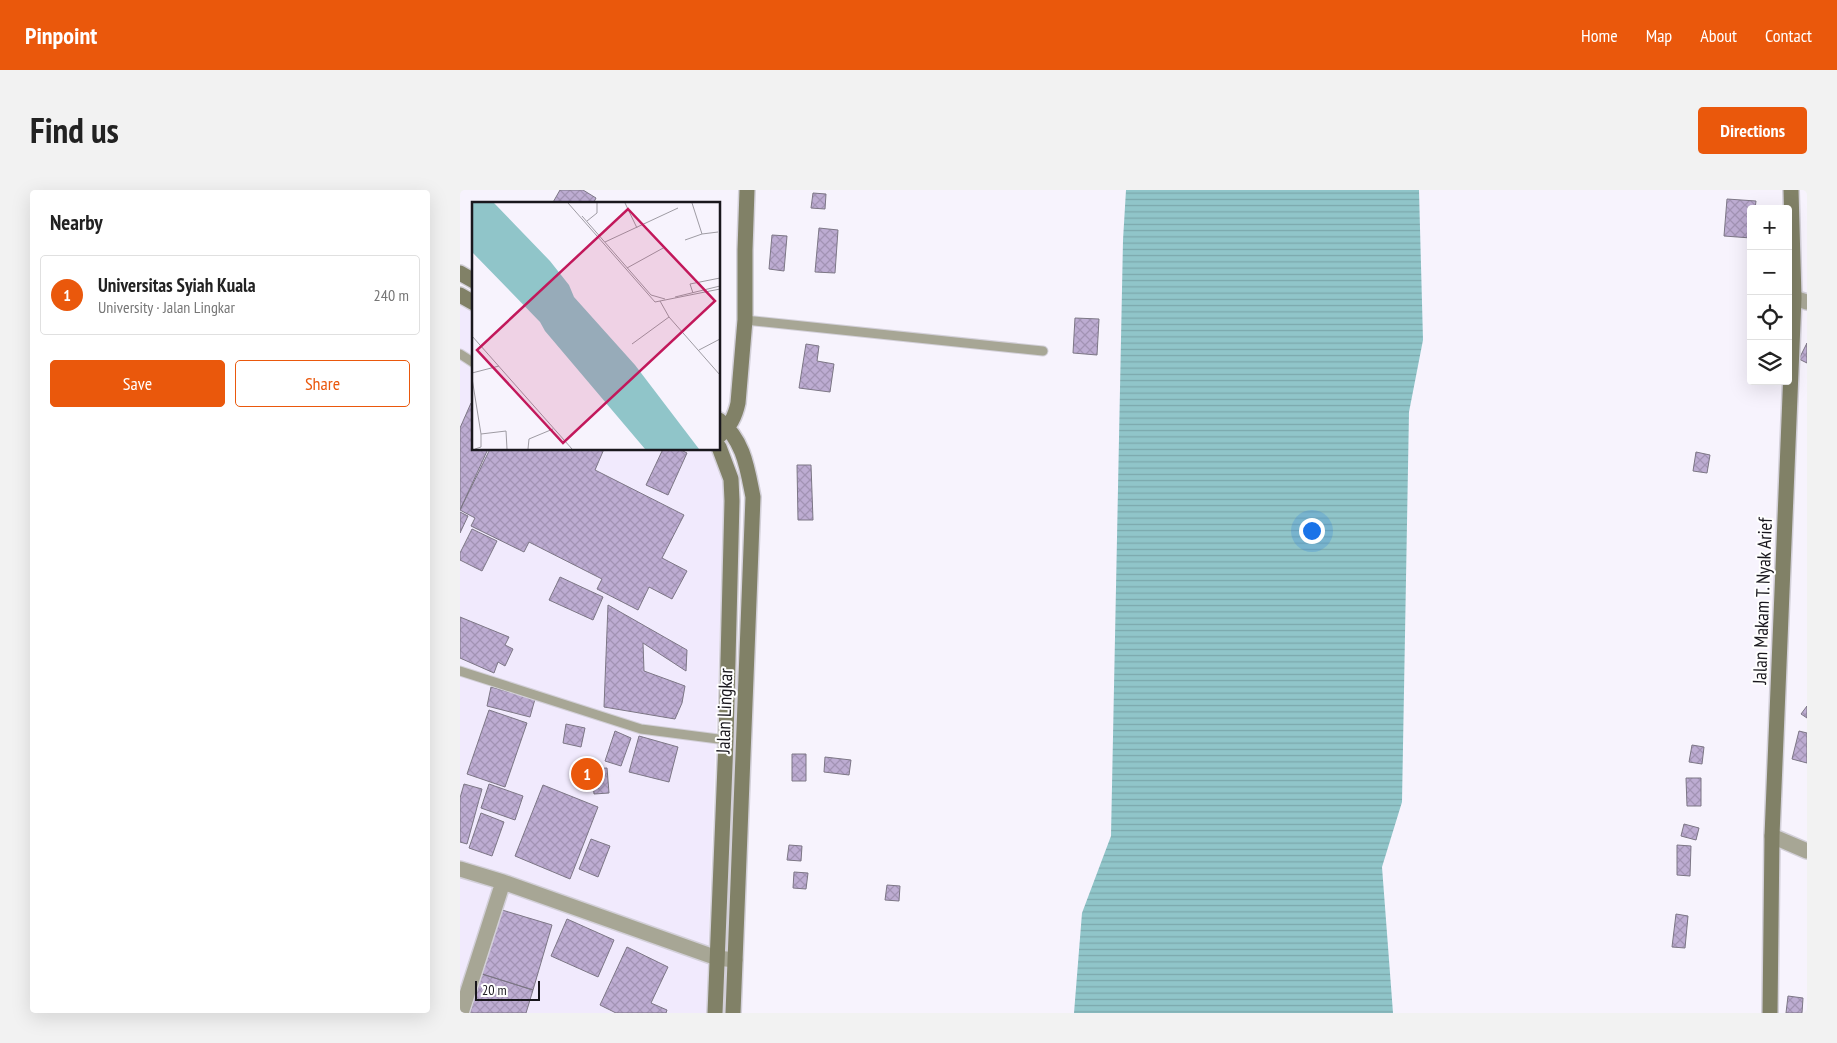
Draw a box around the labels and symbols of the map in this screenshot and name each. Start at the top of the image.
inset map [472,202,720,450]
street label: Jalan Makam T. Nyak Arief [1747,516,1777,686]
your location [1299,518,1325,544]
street label: Jalan Lingkar [710,667,738,755]
pin: 1 [571,755,603,793]
scale bar [475,978,540,1001]

